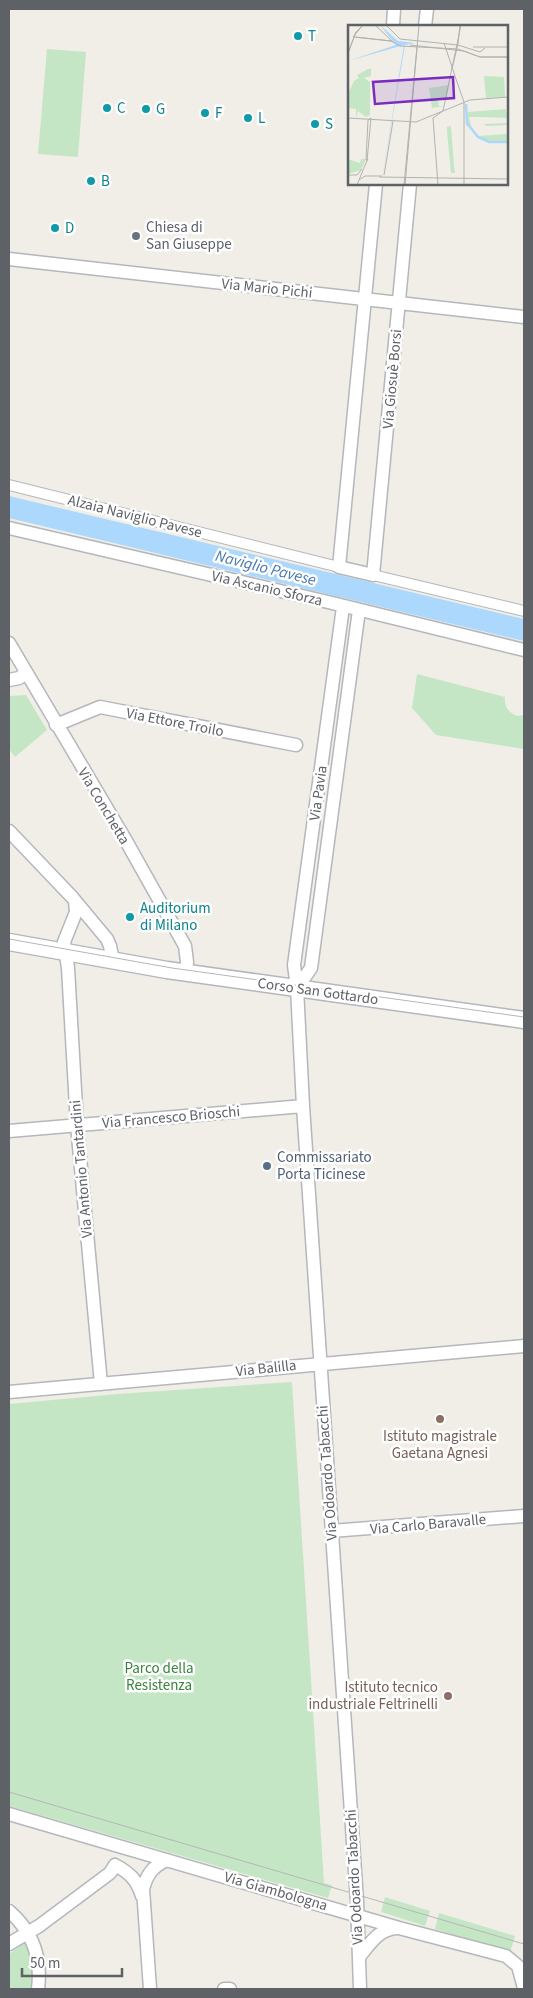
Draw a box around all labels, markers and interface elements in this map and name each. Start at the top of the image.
inset map [348,25,508,185]
place label: T [308,26,316,47]
marker: T [292,30,304,42]
place label: C [117,98,126,119]
place label: G [156,99,165,120]
marker: C [101,102,113,114]
marker: G [140,103,152,115]
place label: F [215,103,223,124]
marker: F [199,107,211,119]
place label: L [258,108,265,129]
marker: L [242,112,254,124]
place label: S [325,114,333,135]
marker: S [309,118,321,130]
place label: B [101,171,110,192]
marker: B [85,175,97,187]
place label: Chiesa di San Giuseppe [146,217,232,255]
place label: D [65,218,74,239]
marker: D [49,222,61,234]
marker: Chiesa di San Giuseppe [130,230,142,242]
street label: Via Mario Pichi [220,273,313,304]
street label: Via Giosuè Borsi [378,328,407,430]
street label: Alzaia Naviglio Pavese [66,490,204,543]
water label: Naviglio Pavese [213,545,319,591]
street label: Via Ascanio Sforza [209,566,324,611]
street label: Via Ettore Troilo [124,703,225,742]
street label: Via Conchetta [72,764,135,849]
street label: Via Pavia [304,764,333,822]
place label: Auditorium di Milano [140,898,211,936]
marker: Auditorium di Milano [124,911,136,923]
street label: Corso San Gottardo [256,973,380,1010]
street label: Via Antonio Tantardini [65,1099,98,1239]
street label: Via Francesco Brioschi [101,1101,241,1134]
place label: Commissariato Porta Ticinese [277,1147,372,1185]
marker: Commissariato Porta Ticinese [261,1160,273,1172]
street label: Via Balilla [235,1355,298,1382]
street label: Via Odoardo Tabacchi [312,1405,343,1541]
marker: Istituto magistrale Gaetana Agnesi [434,1413,446,1425]
place label: Istituto magistrale Gaetana Agnesi [383,1426,497,1464]
street label: Via Carlo Baravalle [369,1509,487,1540]
park label: Parco della Resistenza [124,1658,194,1696]
place label: Istituto tecnico industriale Feltrinelli [308,1677,438,1715]
marker: Istituto tecnico industriale Feltrinelli [442,1690,454,1702]
street label: Via Odoardo Tabacchi [340,1809,369,1945]
street label: Via Giambologna [222,1867,330,1916]
scale bar [22,1946,122,1978]
text: 50 m [30,1953,60,1974]

